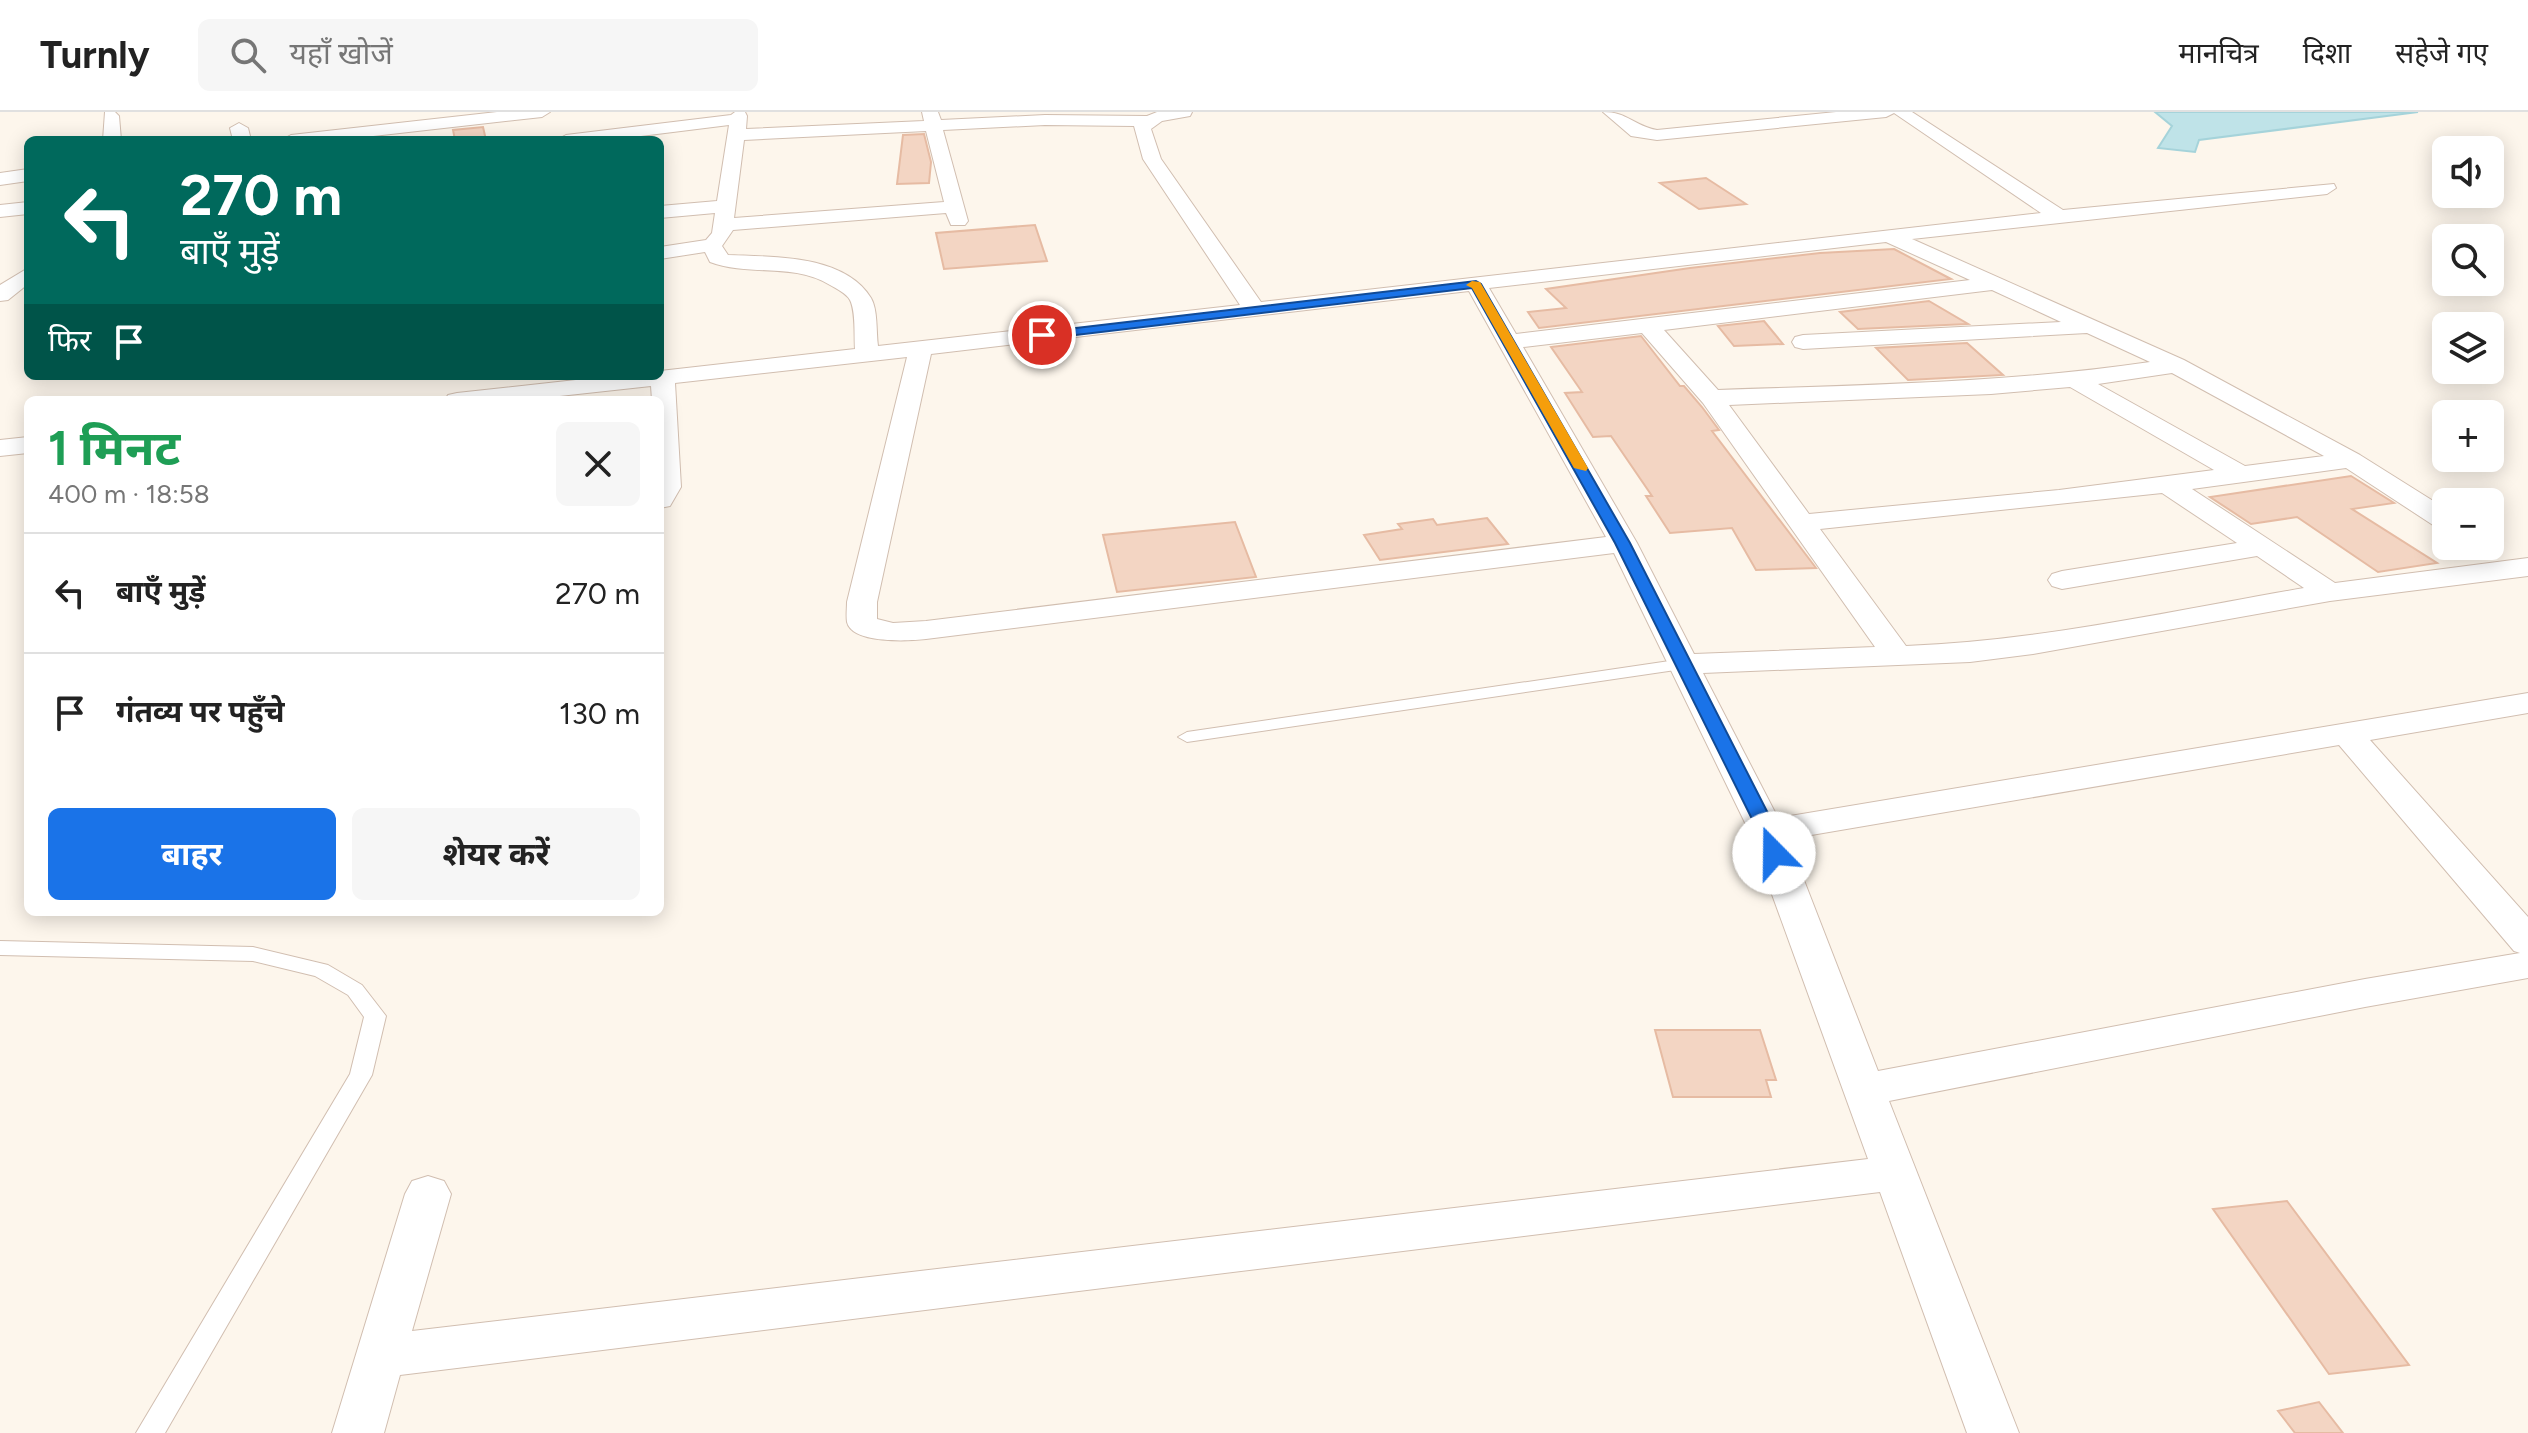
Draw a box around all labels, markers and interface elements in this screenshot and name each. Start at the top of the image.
search box [198,19,758,91]
text: Turnly [40,32,150,78]
icon: search [226,33,270,77]
text: यहाँ खोजें [290,35,393,72]
text: मानचित्र [2179,36,2259,70]
text: दिशा [2303,36,2351,70]
text: सहेजे गए [2395,36,2488,70]
map controls [2432,136,2504,560]
button: sound [2432,136,2504,208]
text: 270 m [180,162,342,229]
icon: left [48,168,152,272]
button: search [2432,224,2504,296]
text: बाएँ मुड़ें [180,230,279,273]
pin [1008,301,1076,369]
button: layers [2432,312,2504,384]
icon: arrive [1020,313,1064,357]
icon: arrive [107,320,151,364]
text: फिर [48,322,91,359]
button: + [2432,400,2504,472]
text: 1 मिनट [48,419,180,477]
button: close [556,422,640,506]
text: 400 m · 18:58 [48,478,210,510]
button: − [2432,488,2504,560]
icon: left [48,571,92,615]
text: बाएँ मुड़ें [116,573,205,610]
text: 270 m [555,575,640,612]
icon: arrive [48,691,92,735]
text: गंतव्य पर पहुँचे [116,693,285,730]
text: 130 m [559,695,640,732]
button: बाहर [48,808,336,900]
button: शेयर करें [352,808,640,900]
position arrow [1732,811,1816,895]

